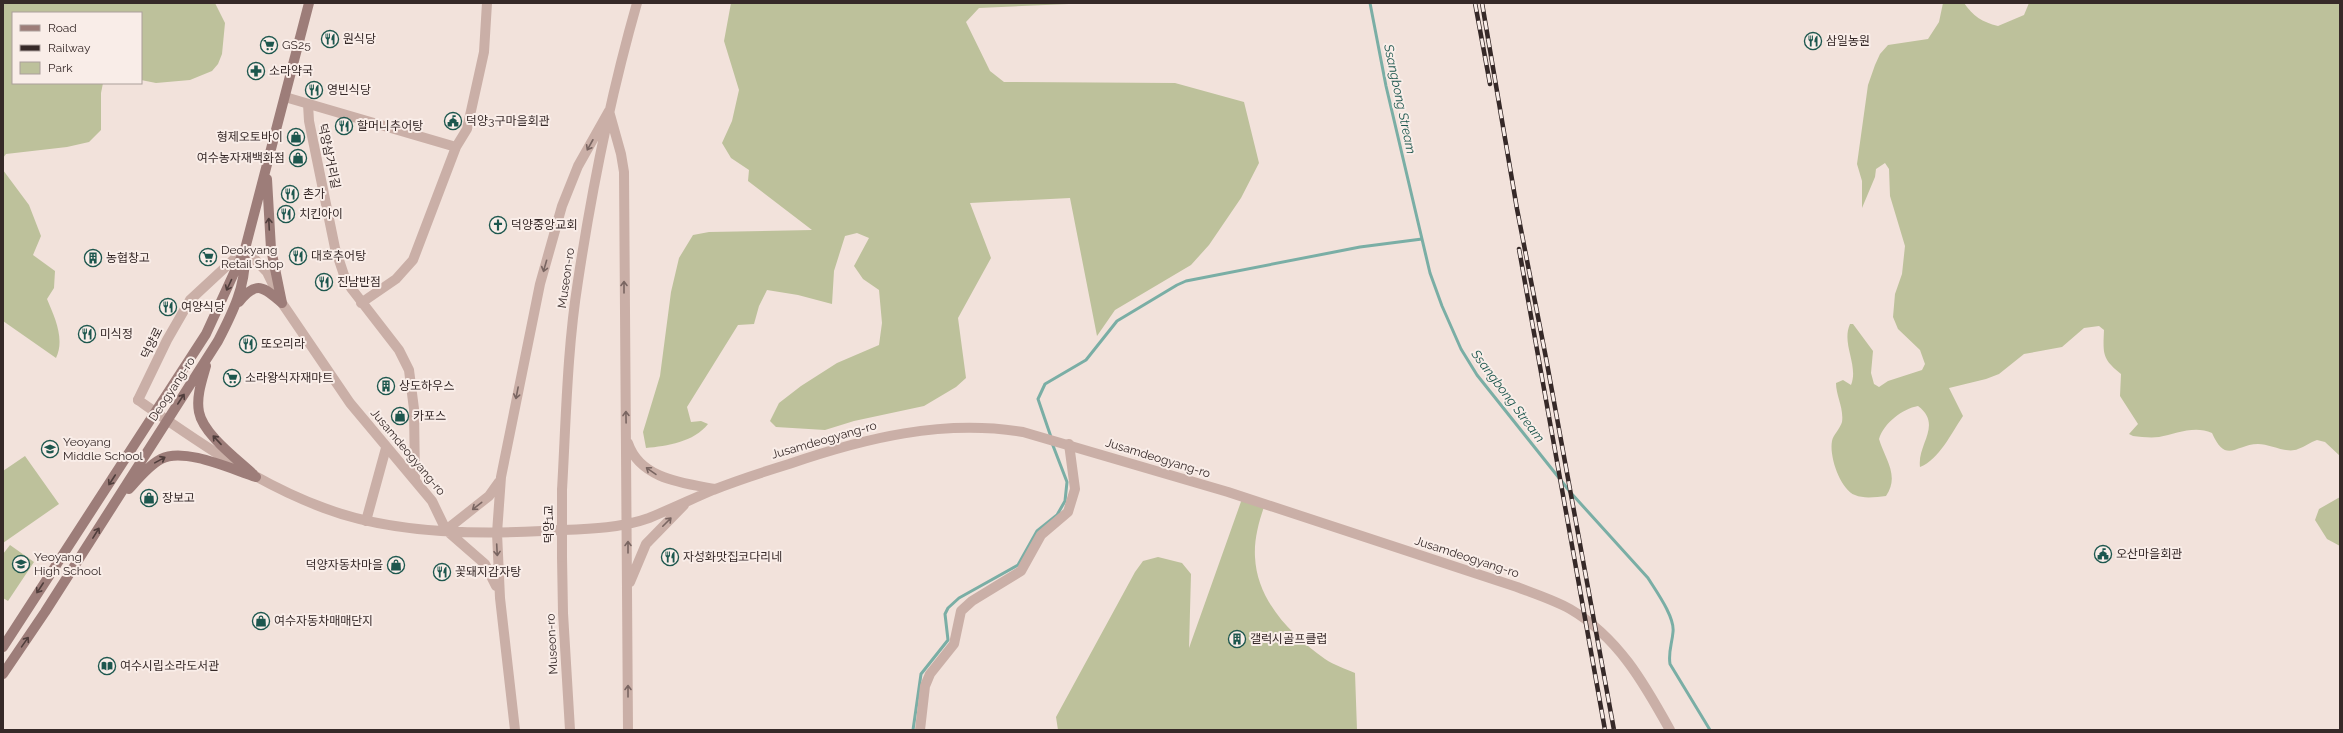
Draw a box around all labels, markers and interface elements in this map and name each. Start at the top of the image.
legend [12,12,142,84]
text: Road [48,21,77,35]
restaurant icon: 원식당 [320,29,340,49]
restaurant icon: 삼일농원 [1803,31,1823,51]
place label: 원식당 [343,32,376,46]
place label: 삼일농원 [1826,34,1870,48]
supermarket icon: GS25 [259,35,279,55]
place label: GS25 [282,38,311,52]
text: Railway [48,41,91,55]
water label: Ssangbong Stream [1381,42,1419,155]
text: Park [48,61,73,75]
pharmacy icon: 소라약국 [246,61,266,81]
place label: 소라약국 [269,64,313,78]
restaurant icon: 영빈식당 [304,80,324,100]
place label: 영빈식당 [327,83,371,97]
public building icon: 덕양3구마을회관 [443,111,463,131]
place label: 덕양3구마을회관 [466,114,550,128]
restaurant icon: 할머니추어탕 [334,116,354,136]
place label: 할머니추어탕 [357,119,423,133]
street label: 덕양삼거리길 [315,122,343,190]
shop icon: 형제오토바이 [286,127,306,147]
place label: 형제오토바이 [217,130,283,144]
one-way arrow [586,139,593,151]
shop icon: 여수농자재백화점 [288,148,308,168]
place label: 여수농자재백화점 [197,151,285,165]
restaurant icon: 촌가 [280,184,300,204]
place label: 촌가 [303,187,325,201]
restaurant icon: 치킨아이 [276,204,296,224]
place label: 치킨아이 [299,207,343,221]
church icon: 덕양중앙교회 [488,215,508,235]
one-way arrow [265,218,272,231]
place label: 덕양중앙교회 [511,218,577,232]
place label: Deokyang Retail Shop [221,243,284,271]
restaurant icon: 대호추어탕 [288,246,308,266]
supermarket icon: Deokyang Retail Shop [198,247,218,267]
street label: Museon-ro [555,247,577,309]
building icon: 농협창고 [83,248,103,268]
place label: 대호추어탕 [311,249,366,263]
place label: 농협창고 [106,251,150,265]
one-way arrow [541,260,548,273]
restaurant icon: 진남반점 [314,272,334,292]
place label: 진남반점 [337,275,381,289]
one-way arrow [225,278,232,290]
one-way arrow [620,281,628,294]
restaurant icon: 여양식당 [158,297,178,317]
place label: 여양식당 [181,300,225,314]
restaurant icon: 미식정 [77,324,97,344]
street label: 덕양로 [138,325,166,361]
place label: 미식정 [100,327,133,341]
restaurant icon: 또오리라 [238,334,258,354]
place label: 또오리라 [261,337,305,351]
water label: Ssangbong Stream [1468,346,1548,445]
street label: Deogyang-ro [146,354,198,424]
supermarket icon: 소라왕식자재마트 [222,368,242,388]
place label: 소라왕식자재마트 [245,371,333,385]
building icon: 상도하우스 [376,376,396,396]
place label: 상도하우스 [399,379,454,393]
one-way arrow [513,386,521,399]
one-way arrow [177,394,185,405]
street label: Jusamdeogyang-ro [368,406,448,498]
shop icon: 카포스 [390,406,410,426]
place label: 카포스 [413,409,446,423]
one-way arrow [622,411,630,424]
street label: Jusamdeogyang-ro [770,418,878,462]
place label: Yeoyang Middle School [63,435,144,463]
one-way arrow [213,435,222,445]
street label: Jusamdeogyang-ro [1104,435,1212,481]
school or university icon: Yeoyang Middle School [40,439,60,459]
one-way arrow [154,456,166,464]
one-way arrow [646,466,657,475]
one-way arrow [108,474,116,485]
shop icon: 장보고 [139,488,159,508]
place label: 장보고 [162,491,195,505]
one-way arrow [471,502,482,510]
street label: 덕양1교 [542,505,556,543]
one-way arrow [662,517,672,527]
one-way arrow [92,527,100,538]
street label: Jusamdeogyang-ro [1413,534,1521,580]
one-way arrow [624,541,632,554]
one-way arrow [494,543,501,556]
public building icon: 오산마을회관 [2093,544,2113,564]
restaurant icon: 자성화맛집코다리네 [660,547,680,567]
place label: 오산마을회관 [2116,547,2182,561]
place label: Yeoyang High School [34,550,102,578]
place label: 자성화맛집코다리네 [683,550,782,564]
school or university icon: Yeoyang High School [11,554,31,574]
shop icon: 덕양자동차마을 [386,555,406,575]
place label: 덕양자동차마을 [306,558,383,572]
restaurant icon: 꽃돼지감자탕 [432,562,452,582]
place label: 꽃돼지감자탕 [455,565,521,579]
one-way arrow [36,582,44,593]
shop icon: 여수자동차매매단지 [251,611,271,631]
street label: Museon-ro [543,613,561,675]
place label: 여수자동차매매단지 [274,614,373,628]
building icon: 갤럭시골프클럽 [1227,629,1247,649]
place label: 갤럭시골프클럽 [1250,632,1327,646]
one-way arrow [21,636,29,647]
library icon: 여수시립소라도서관 [97,656,117,676]
place label: 여수시립소라도서관 [120,659,219,673]
one-way arrow [624,685,632,698]

